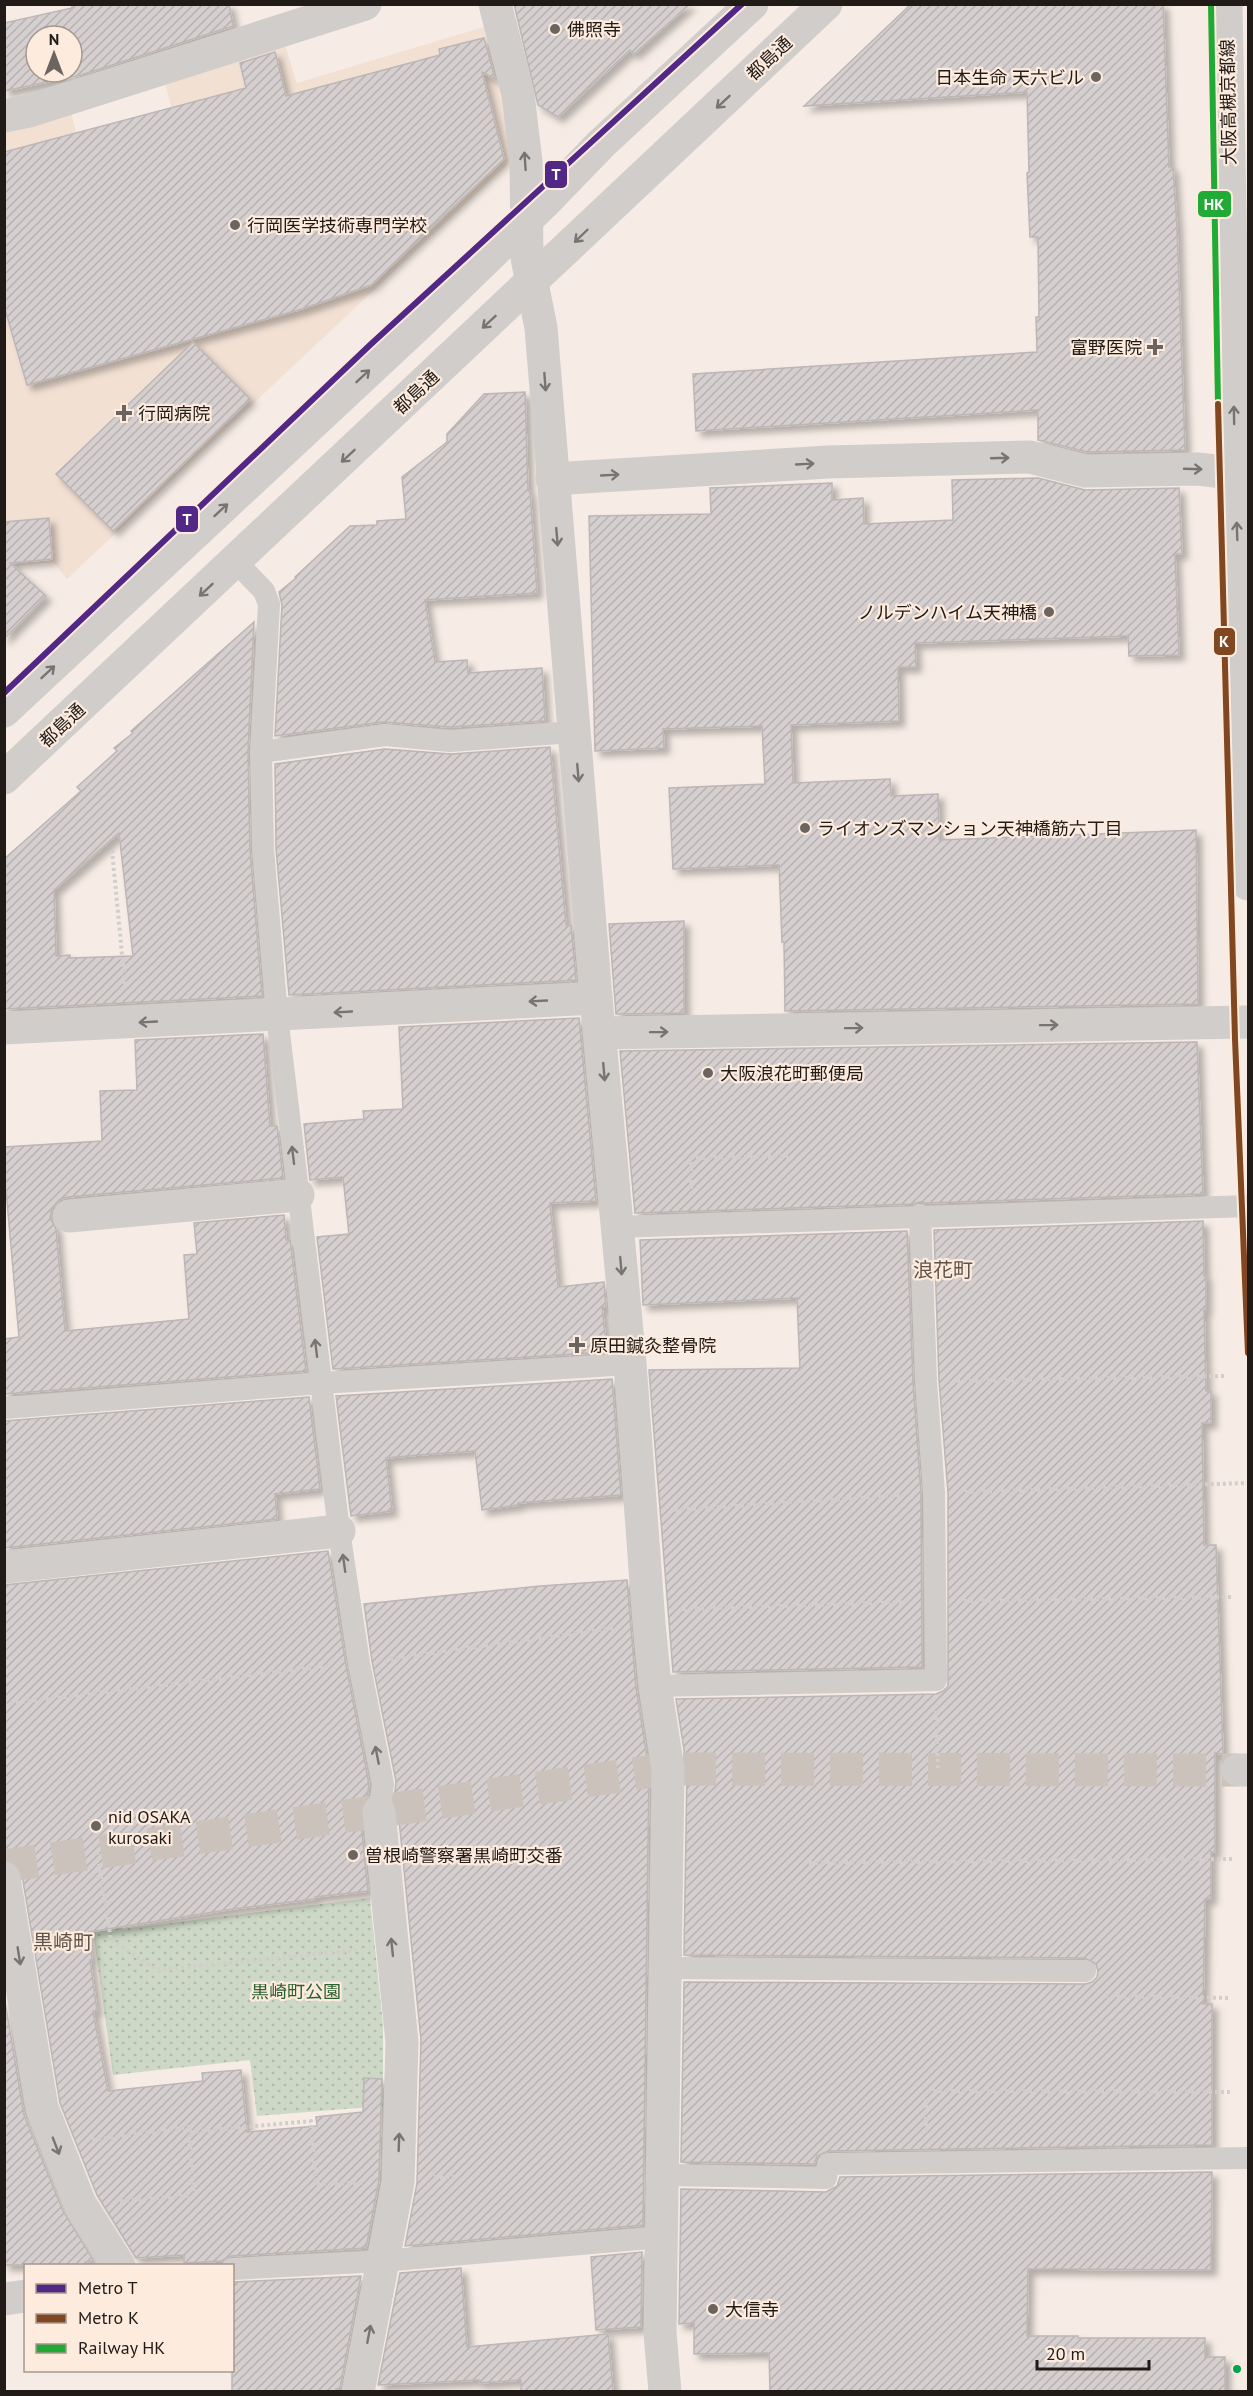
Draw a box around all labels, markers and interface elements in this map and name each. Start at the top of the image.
place label: 佛照寺 [567,18,621,41]
marker: 佛照寺 [548,22,562,36]
north arrow [24,24,84,84]
text: N [49,29,59,49]
street label: 都島通 [741,31,797,85]
street label: 大阪高槻京都線 [1215,39,1241,165]
place label: 日本生命 天六ビル [935,66,1084,89]
marker: 日本生命 天六ビル [1089,70,1103,84]
one-way arrow [715,95,730,109]
one-way arrow [519,152,530,172]
line badge: T [544,160,568,189]
text: T [551,164,561,184]
line badge: HK [1197,190,1232,218]
text: HK [1204,194,1224,214]
place label: 行岡医学技術専門学校 [247,214,427,237]
marker: 行岡医学技術専門学校 [228,218,242,232]
one-way arrow [574,229,589,243]
one-way arrow [482,315,497,330]
place label: 富野医院 [1070,336,1142,359]
marker: 富野医院 [1146,338,1164,356]
street label: 都島通 [388,365,444,419]
one-way arrow [355,369,370,383]
one-way arrow [539,371,550,391]
place label: 行岡病院 [138,402,210,425]
marker: 行岡病院 [115,404,133,422]
one-way arrow [1228,405,1240,425]
one-way arrow [340,449,355,463]
one-way arrow [989,452,1009,463]
one-way arrow [794,458,814,469]
one-way arrow [1182,463,1202,475]
one-way arrow [599,470,619,481]
one-way arrow [213,502,228,517]
line badge: T [175,505,199,533]
text: T [182,509,192,529]
one-way arrow [1232,522,1243,542]
one-way arrow [552,526,563,546]
one-way arrow [199,583,214,597]
place label: ノルデンハイム天神橋 [858,601,1037,624]
marker: ノルデンハイム天神橋 [1042,605,1056,619]
line badge: K [1213,627,1236,656]
text: K [1219,631,1229,651]
one-way arrow [40,665,55,679]
street label: 都島通 [34,698,90,752]
one-way arrow [573,763,584,782]
place label: ライオンズマンション天神橋筋六丁目 [817,817,1123,840]
marker: ライオンズマンション天神橋筋六丁目 [798,821,812,835]
one-way arrow [528,995,548,1006]
one-way arrow [333,1007,353,1018]
one-way arrow [139,1016,159,1027]
one-way arrow [1038,1019,1058,1031]
one-way arrow [843,1023,863,1034]
one-way arrow [648,1026,668,1037]
one-way arrow [599,1061,610,1081]
place label: 大阪浪花町郵便局 [720,1062,864,1085]
marker: 大阪浪花町郵便局 [701,1066,715,1080]
one-way arrow [287,1145,298,1165]
one-way arrow [616,1256,627,1276]
district label: 浪花町 [913,1257,973,1283]
place label: 原田鍼灸整骨院 [590,1334,716,1357]
marker: 原田鍼灸整骨院 [568,1336,586,1354]
one-way arrow [311,1339,322,1359]
one-way arrow [338,1553,349,1573]
one-way arrow [371,1745,382,1765]
place label: nid OSAKA kurosaki [108,1805,191,1849]
marker: nid OSAKA kurosaki [89,1819,103,1833]
place label: 曽根崎警察署黒崎町交番 [365,1844,563,1867]
marker: 曽根崎警察署黒崎町交番 [346,1848,360,1862]
district label: 黒崎町 [33,1929,93,1955]
one-way arrow [386,1938,397,1958]
one-way arrow [13,1945,24,1965]
park label: 黒崎町公園 [251,1980,341,2003]
one-way arrow [393,2132,404,2152]
one-way arrow [52,2137,63,2155]
legend [24,2264,234,2372]
text: Metro T [78,2276,138,2299]
place label: 大信寺 [725,2298,779,2321]
marker: 大信寺 [706,2302,720,2316]
text: Metro K [78,2306,139,2329]
one-way arrow [364,2325,375,2344]
scale bar [1037,2333,1150,2371]
text: Railway HK [78,2336,165,2359]
text: 20 m [1046,2342,1085,2365]
unlabelled marker [1231,2363,1243,2375]

